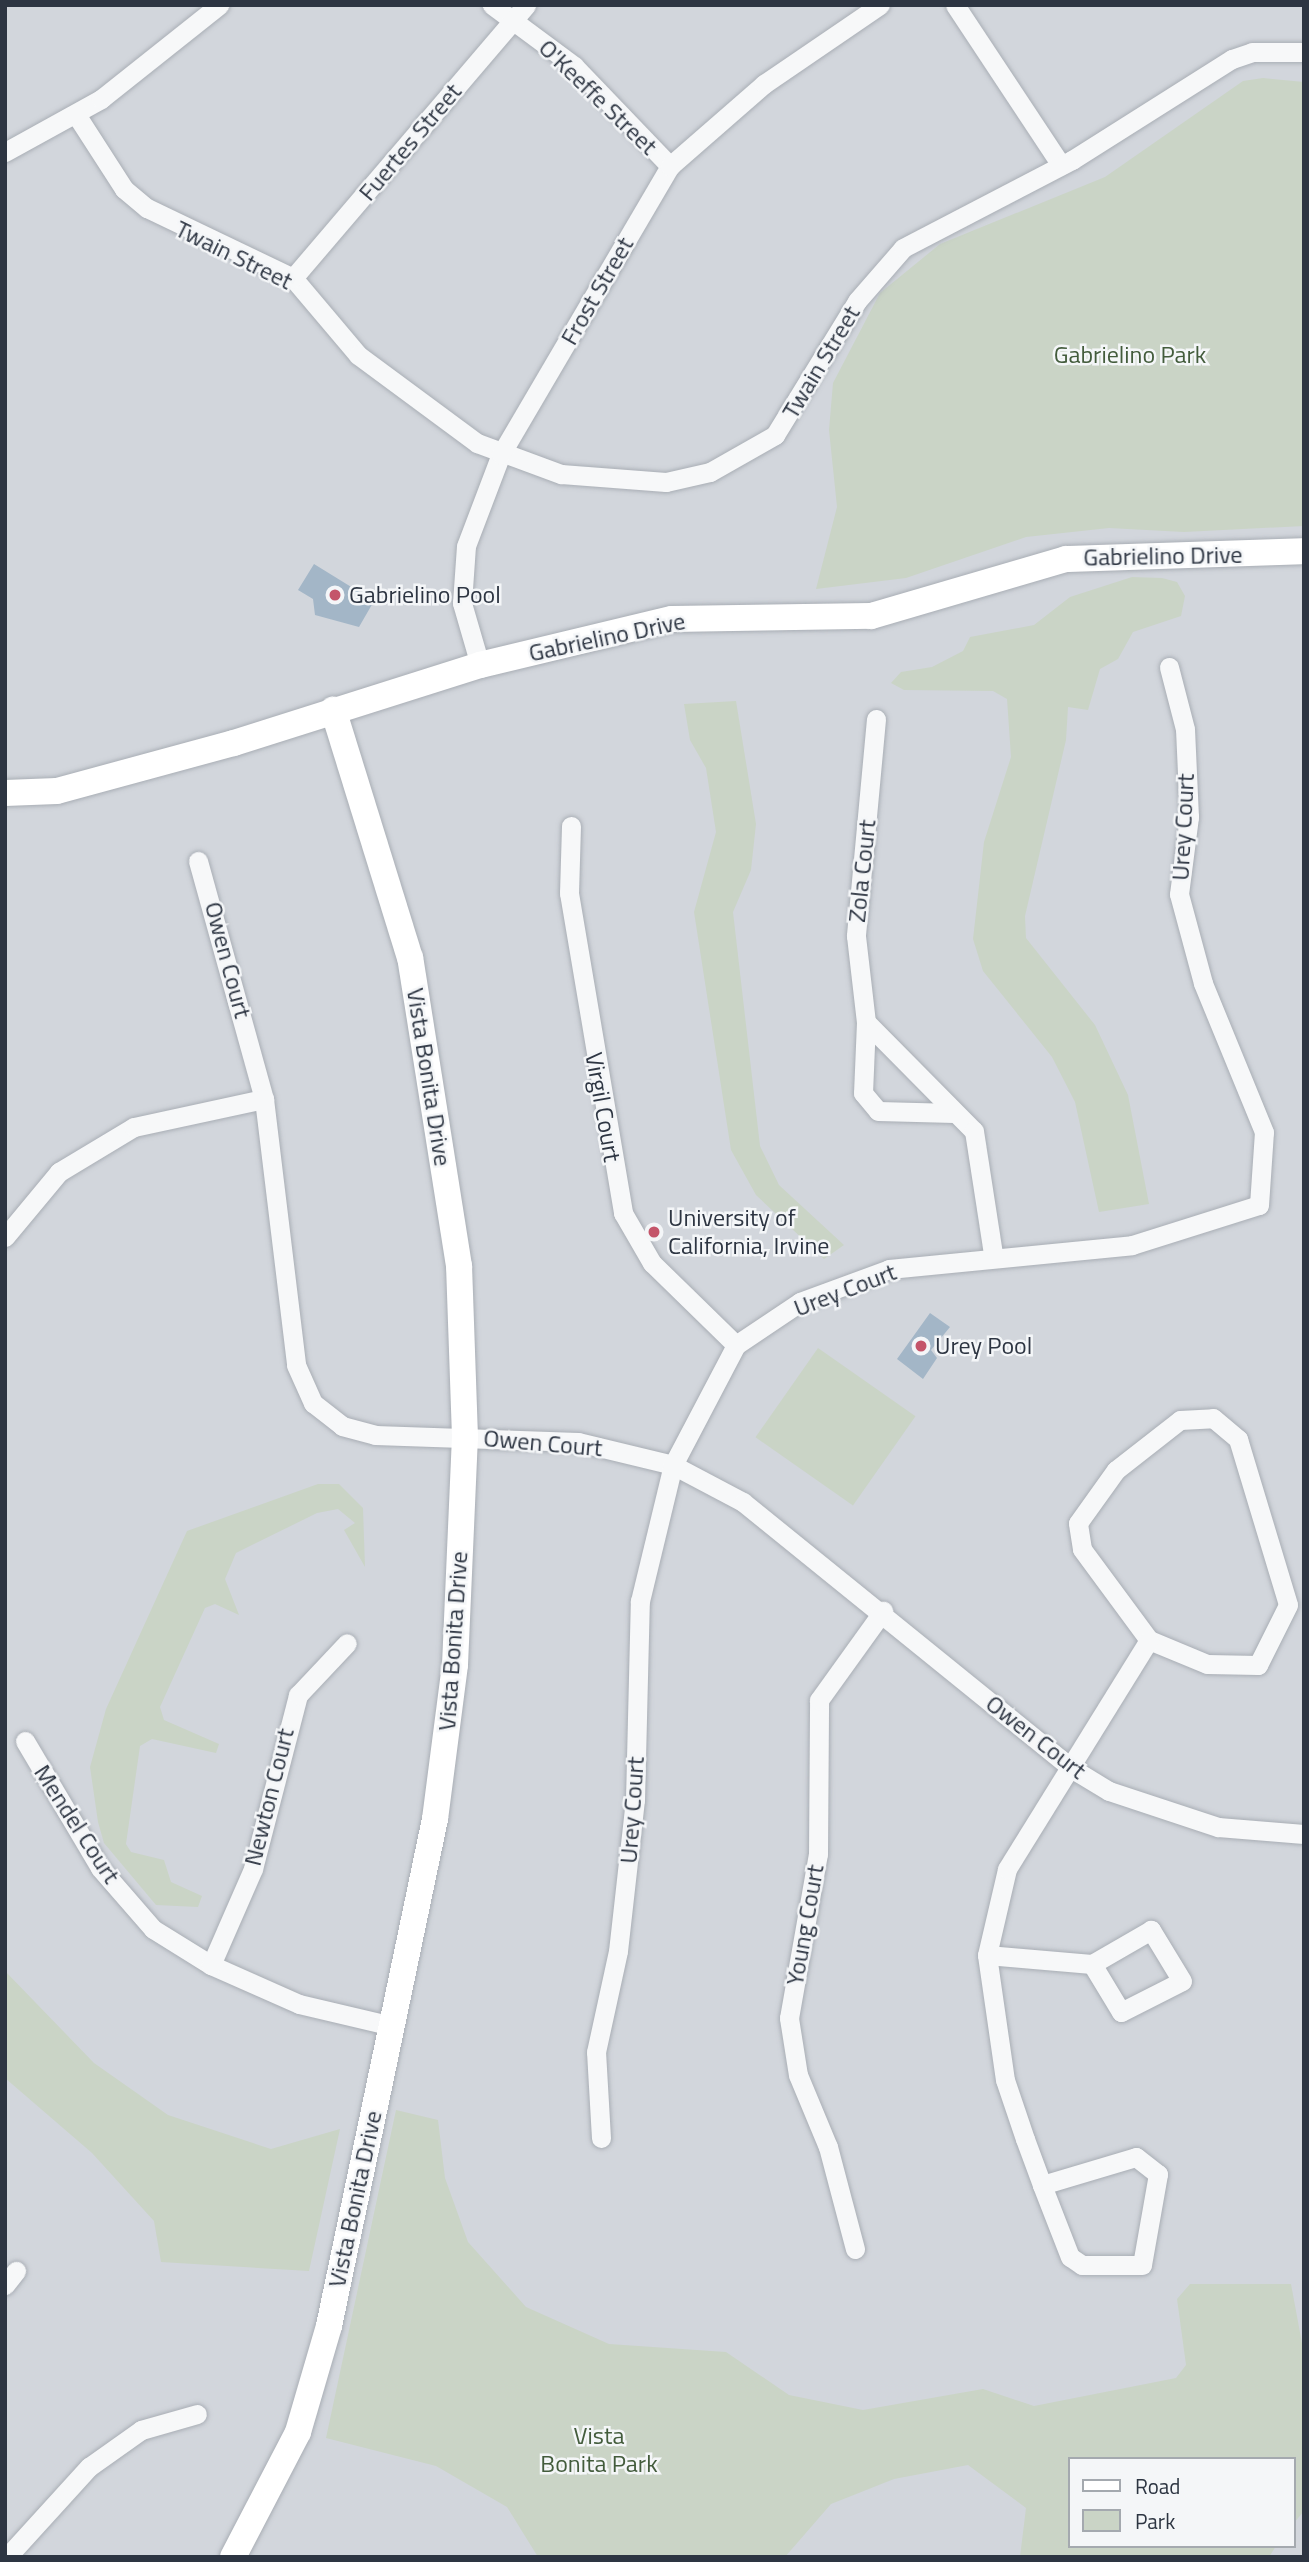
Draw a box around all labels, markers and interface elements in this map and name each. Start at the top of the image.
street label: O'Keeffe Street [533,33,663,161]
street label: Fuertes Street [353,78,467,206]
street label: Twain Street [171,214,297,296]
street label: Frost Street [555,232,639,350]
street label: Twain Street [776,300,866,424]
park label: Gabrielino Park [1054,341,1206,369]
street label: Gabrielino Drive [1083,540,1243,572]
place label: Gabrielino Pool [349,581,501,609]
marker: Gabrielino Pool [327,587,343,603]
street label: Gabrielino Drive [526,606,688,668]
street label: Urey Court [1166,773,1200,881]
street label: Zola Court [842,818,882,924]
street label: Owen Court [199,899,257,1021]
street label: Vista Bonita Drive [401,986,457,1168]
street label: Virgil Court [579,1050,627,1164]
place label: University of California, Irvine [668,1204,829,1260]
marker: University of California, Irvine [646,1224,662,1240]
street label: Urey Court [790,1257,900,1323]
place label: Urey Pool [935,1332,1032,1360]
marker: Urey Pool [913,1338,929,1354]
street label: Owen Court [482,1423,604,1463]
street label: Vista Bonita Drive [432,1550,474,1732]
street label: Owen Court [980,1689,1092,1785]
street label: Newton Court [238,1725,300,1869]
street label: Urey Court [614,1755,650,1865]
street label: Mendel Court [28,1759,126,1889]
street label: Young Court [780,1862,830,1988]
street label: Vista Bonita Drive [322,2108,388,2290]
park label: Vista Bonita Park [540,2422,658,2478]
legend [1068,2457,1295,2548]
text: Road [1135,2470,1180,2502]
text: Park [1135,2505,1175,2537]

